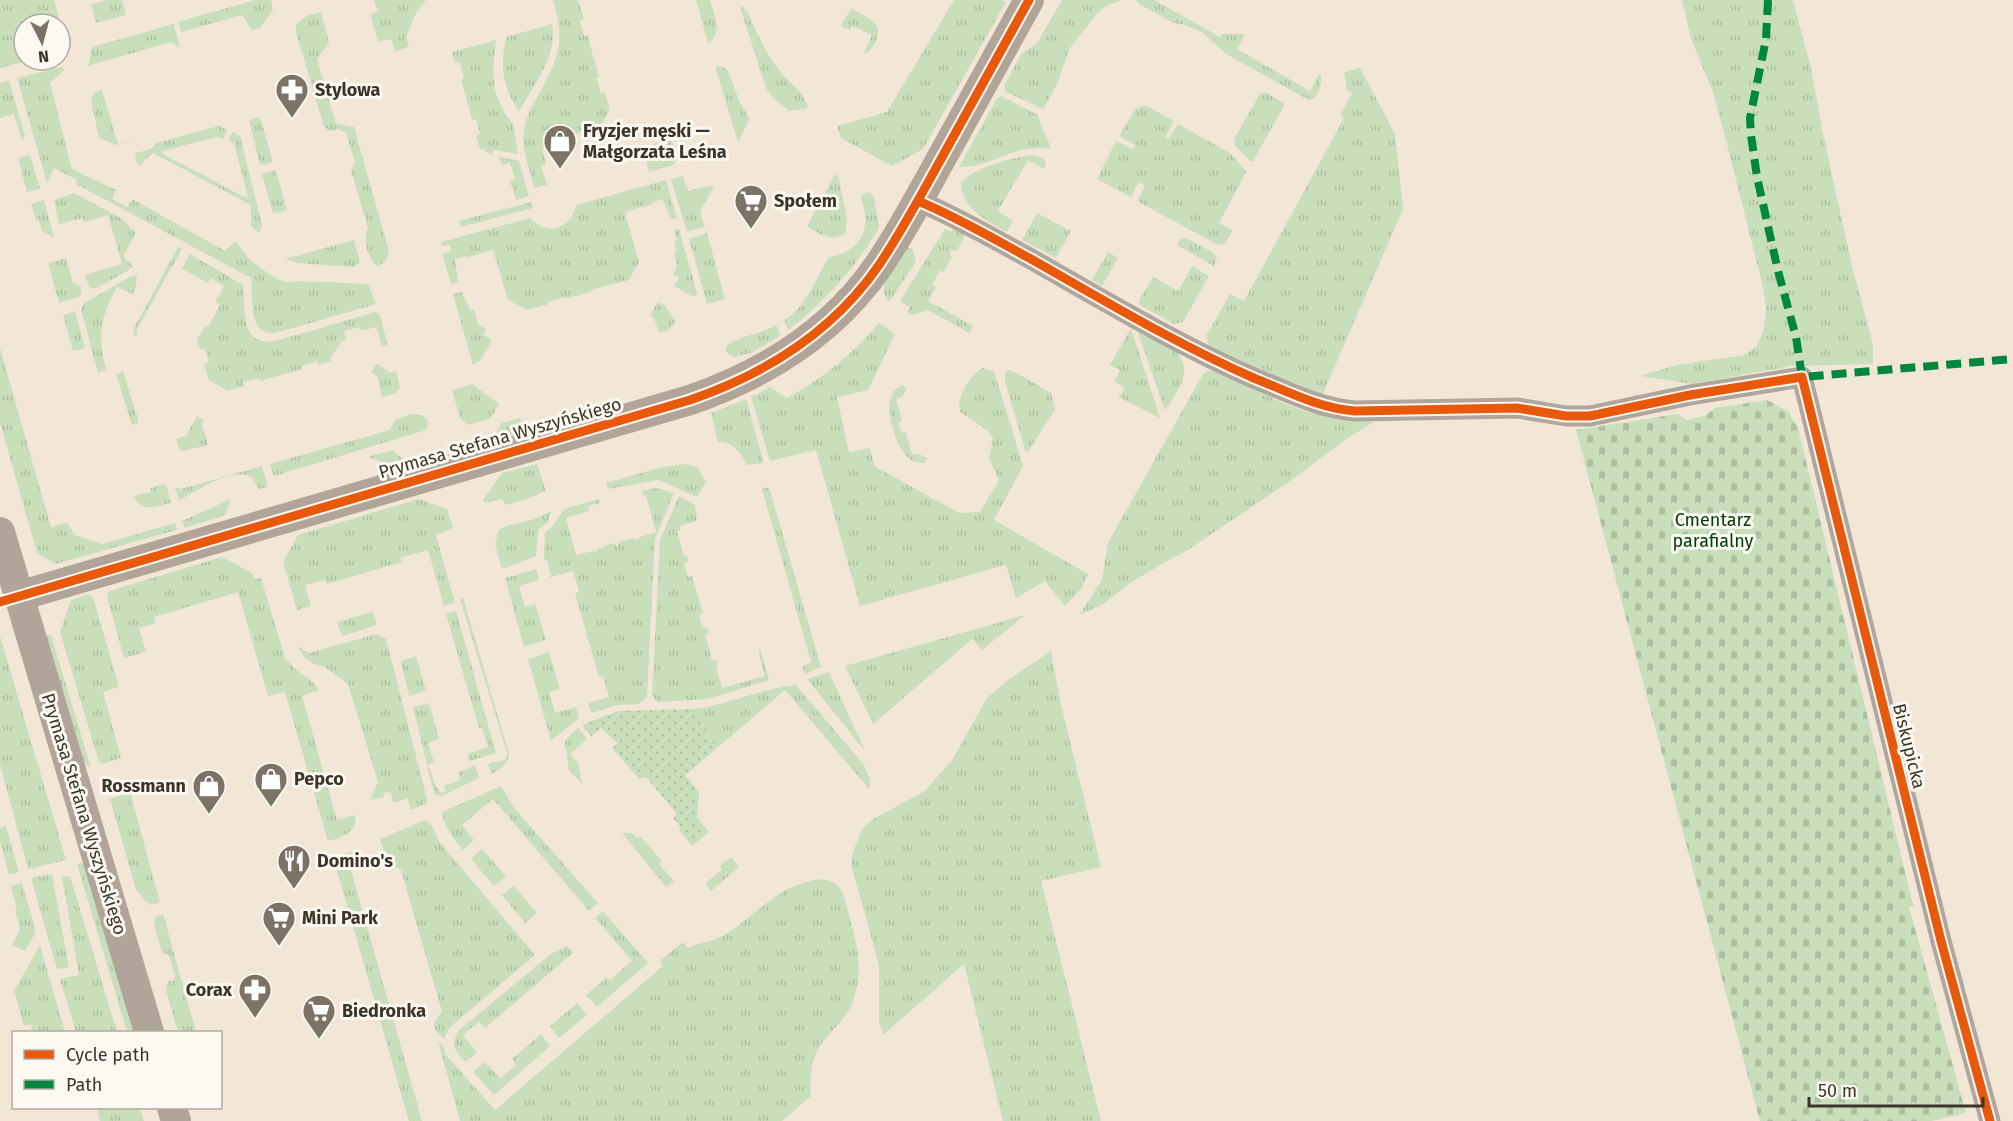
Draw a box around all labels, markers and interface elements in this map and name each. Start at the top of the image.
north arrow [12,12,72,72]
text: N [37,46,50,66]
pharmacy icon: Stylowa [274,72,310,119]
place label: Stylowa [315,79,380,101]
place label: Fryzjer męski — Małgorzata Leśna [583,120,727,163]
shop icon: Fryzjer męski — Małgorzata Leśna [542,123,578,170]
supermarket icon: Społem [733,183,769,230]
place label: Społem [774,190,837,212]
street label: Prymasa Stefana Wyszyńskiego [376,393,624,483]
park label: Cmentarz parafialny [1673,509,1754,552]
street label: Prymasa Stefana Wyszyńskiego [37,691,131,937]
street label: Biskupicka [1888,701,1930,791]
shop icon: Pepco [253,761,289,808]
shop icon: Rossmann [191,768,227,815]
place label: Pepco [294,768,344,790]
place label: Rossmann [102,775,186,797]
restaurant icon: Domino's [276,843,312,890]
place label: Domino's [317,850,393,872]
supermarket icon: Mini Park [261,900,297,947]
place label: Mini Park [302,907,379,929]
pharmacy icon: Corax [237,972,273,1019]
place label: Corax [186,979,233,1001]
supermarket icon: Biedronka [301,993,337,1040]
place label: Biedronka [342,1000,426,1022]
legend [12,1031,222,1109]
text: Cycle path [66,1044,150,1066]
scale bar [1809,1070,1983,1108]
text: Path [66,1074,102,1096]
text: 50 m [1818,1080,1857,1102]

